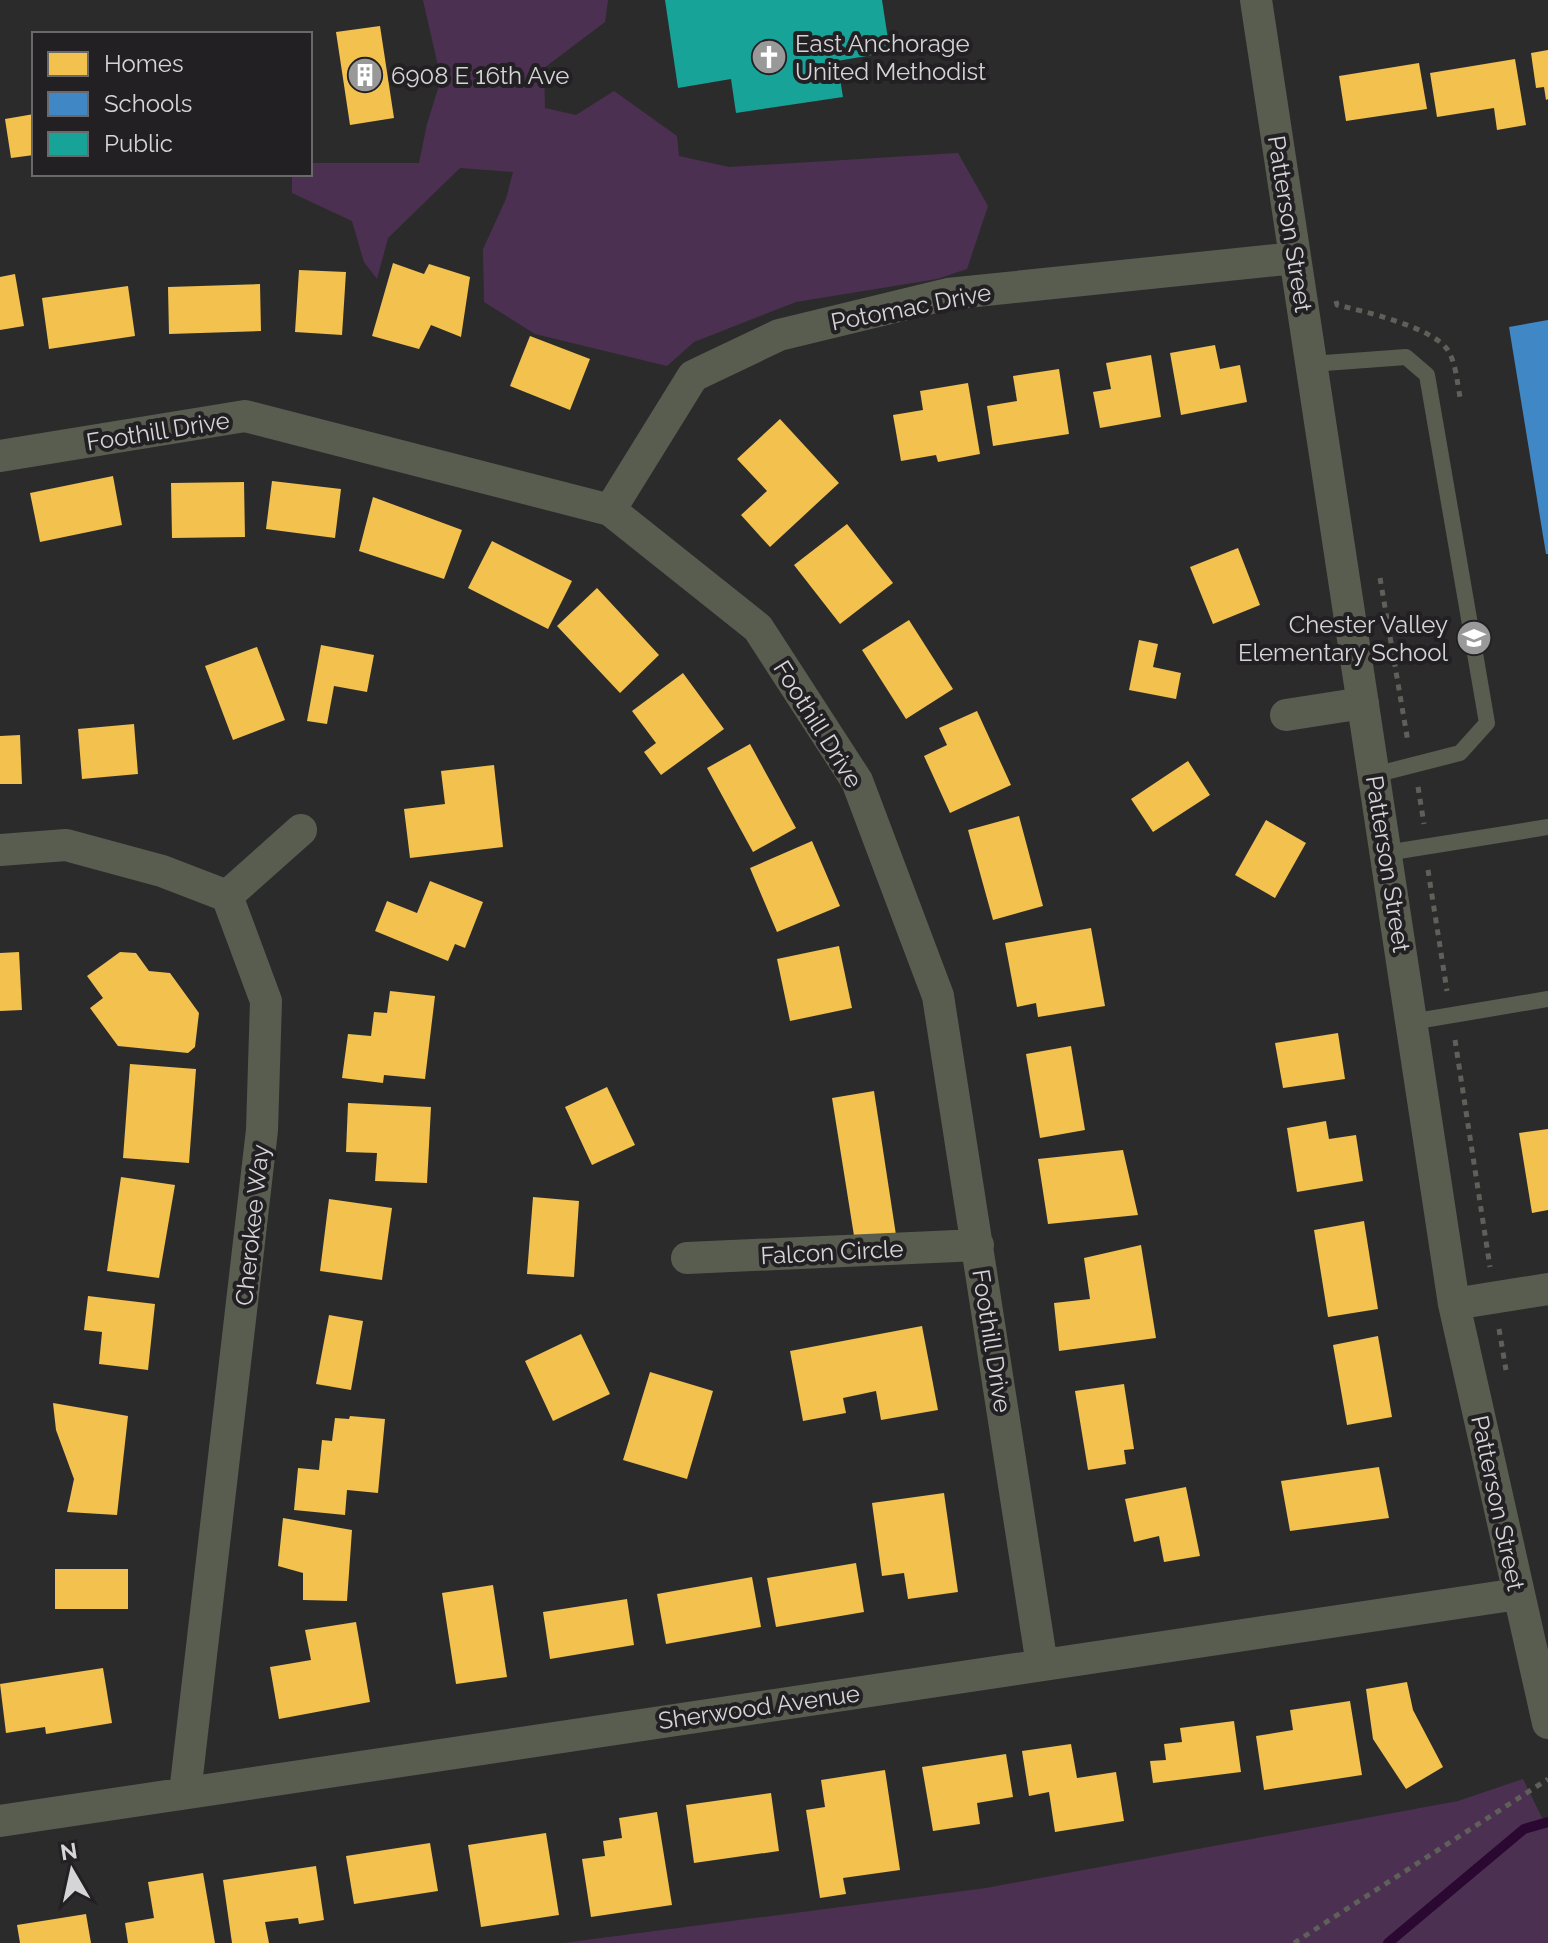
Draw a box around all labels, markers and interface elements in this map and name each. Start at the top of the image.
place label: East Anchorage United Methodist [795,29,986,86]
legend [32,32,312,176]
church icon: East Anchorage United Methodist [750,38,788,76]
text: Homes [104,49,184,78]
building icon: 6908 E 16th Ave [346,56,384,94]
place label: 6908 E 16th Ave [391,61,569,90]
text: Schools [104,89,192,118]
text: Public [104,129,173,158]
street label: Patterson Street [1262,133,1318,315]
street label: Potomac Drive [828,277,994,337]
street label: Foothill Drive [84,405,232,457]
place label: Chester Valley Elementary School [1238,610,1448,667]
school or university icon: Chester Valley Elementary School [1455,619,1493,657]
street label: Foothill Drive [767,655,869,793]
street label: Patterson Street [1360,773,1416,955]
street label: Cherokee Way [229,1143,275,1307]
street label: Falcon Circle [760,1234,904,1270]
street label: Foothill Drive [966,1267,1018,1415]
street label: Patterson Street [1465,1413,1531,1593]
street label: Sherwood Avenue [656,1678,862,1736]
north arrow [32,1831,112,1911]
text: N [59,1837,79,1865]

